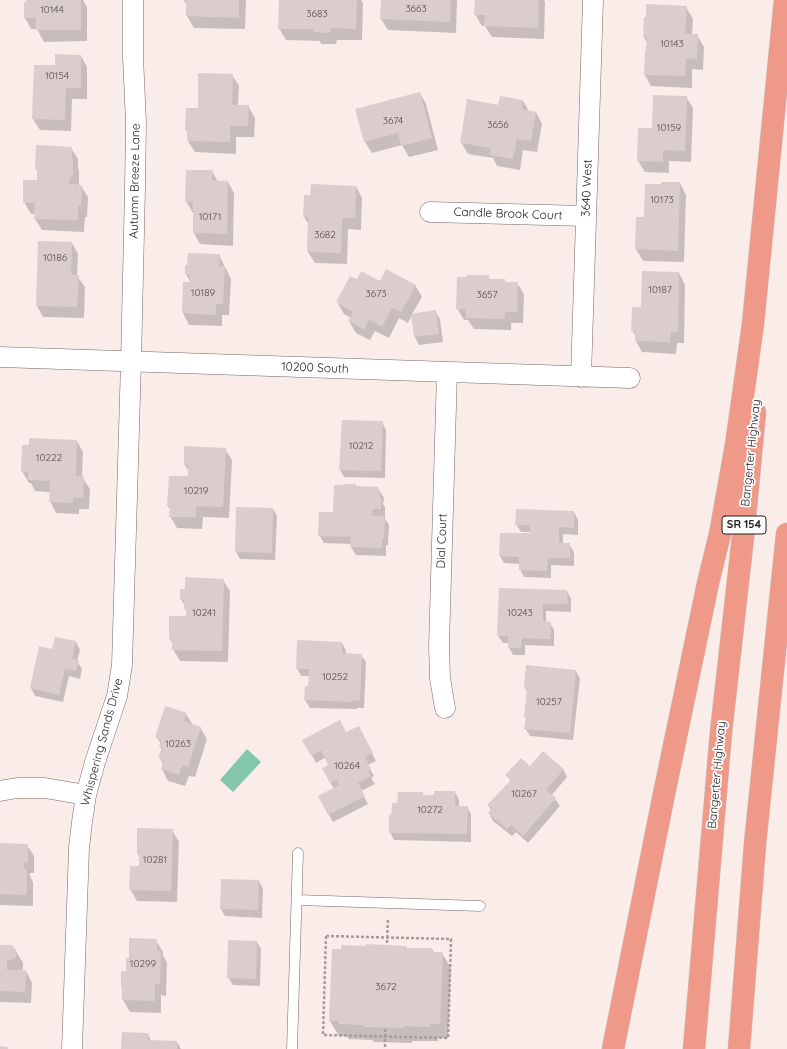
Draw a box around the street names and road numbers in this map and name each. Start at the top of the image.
street label: Autumn Breeze Lane [127,123,143,239]
street label: 3640 West [579,159,595,217]
street label: Candle Brook Court [453,205,563,223]
street label: 10200 South [281,360,349,376]
street label: Bangerter Highway [738,399,764,507]
street label: Dial Court [434,513,450,569]
road number: SR 154 [722,516,766,534]
street label: Whispering Sands Drive [78,677,126,807]
street label: Bangerter Highway [705,721,729,829]

